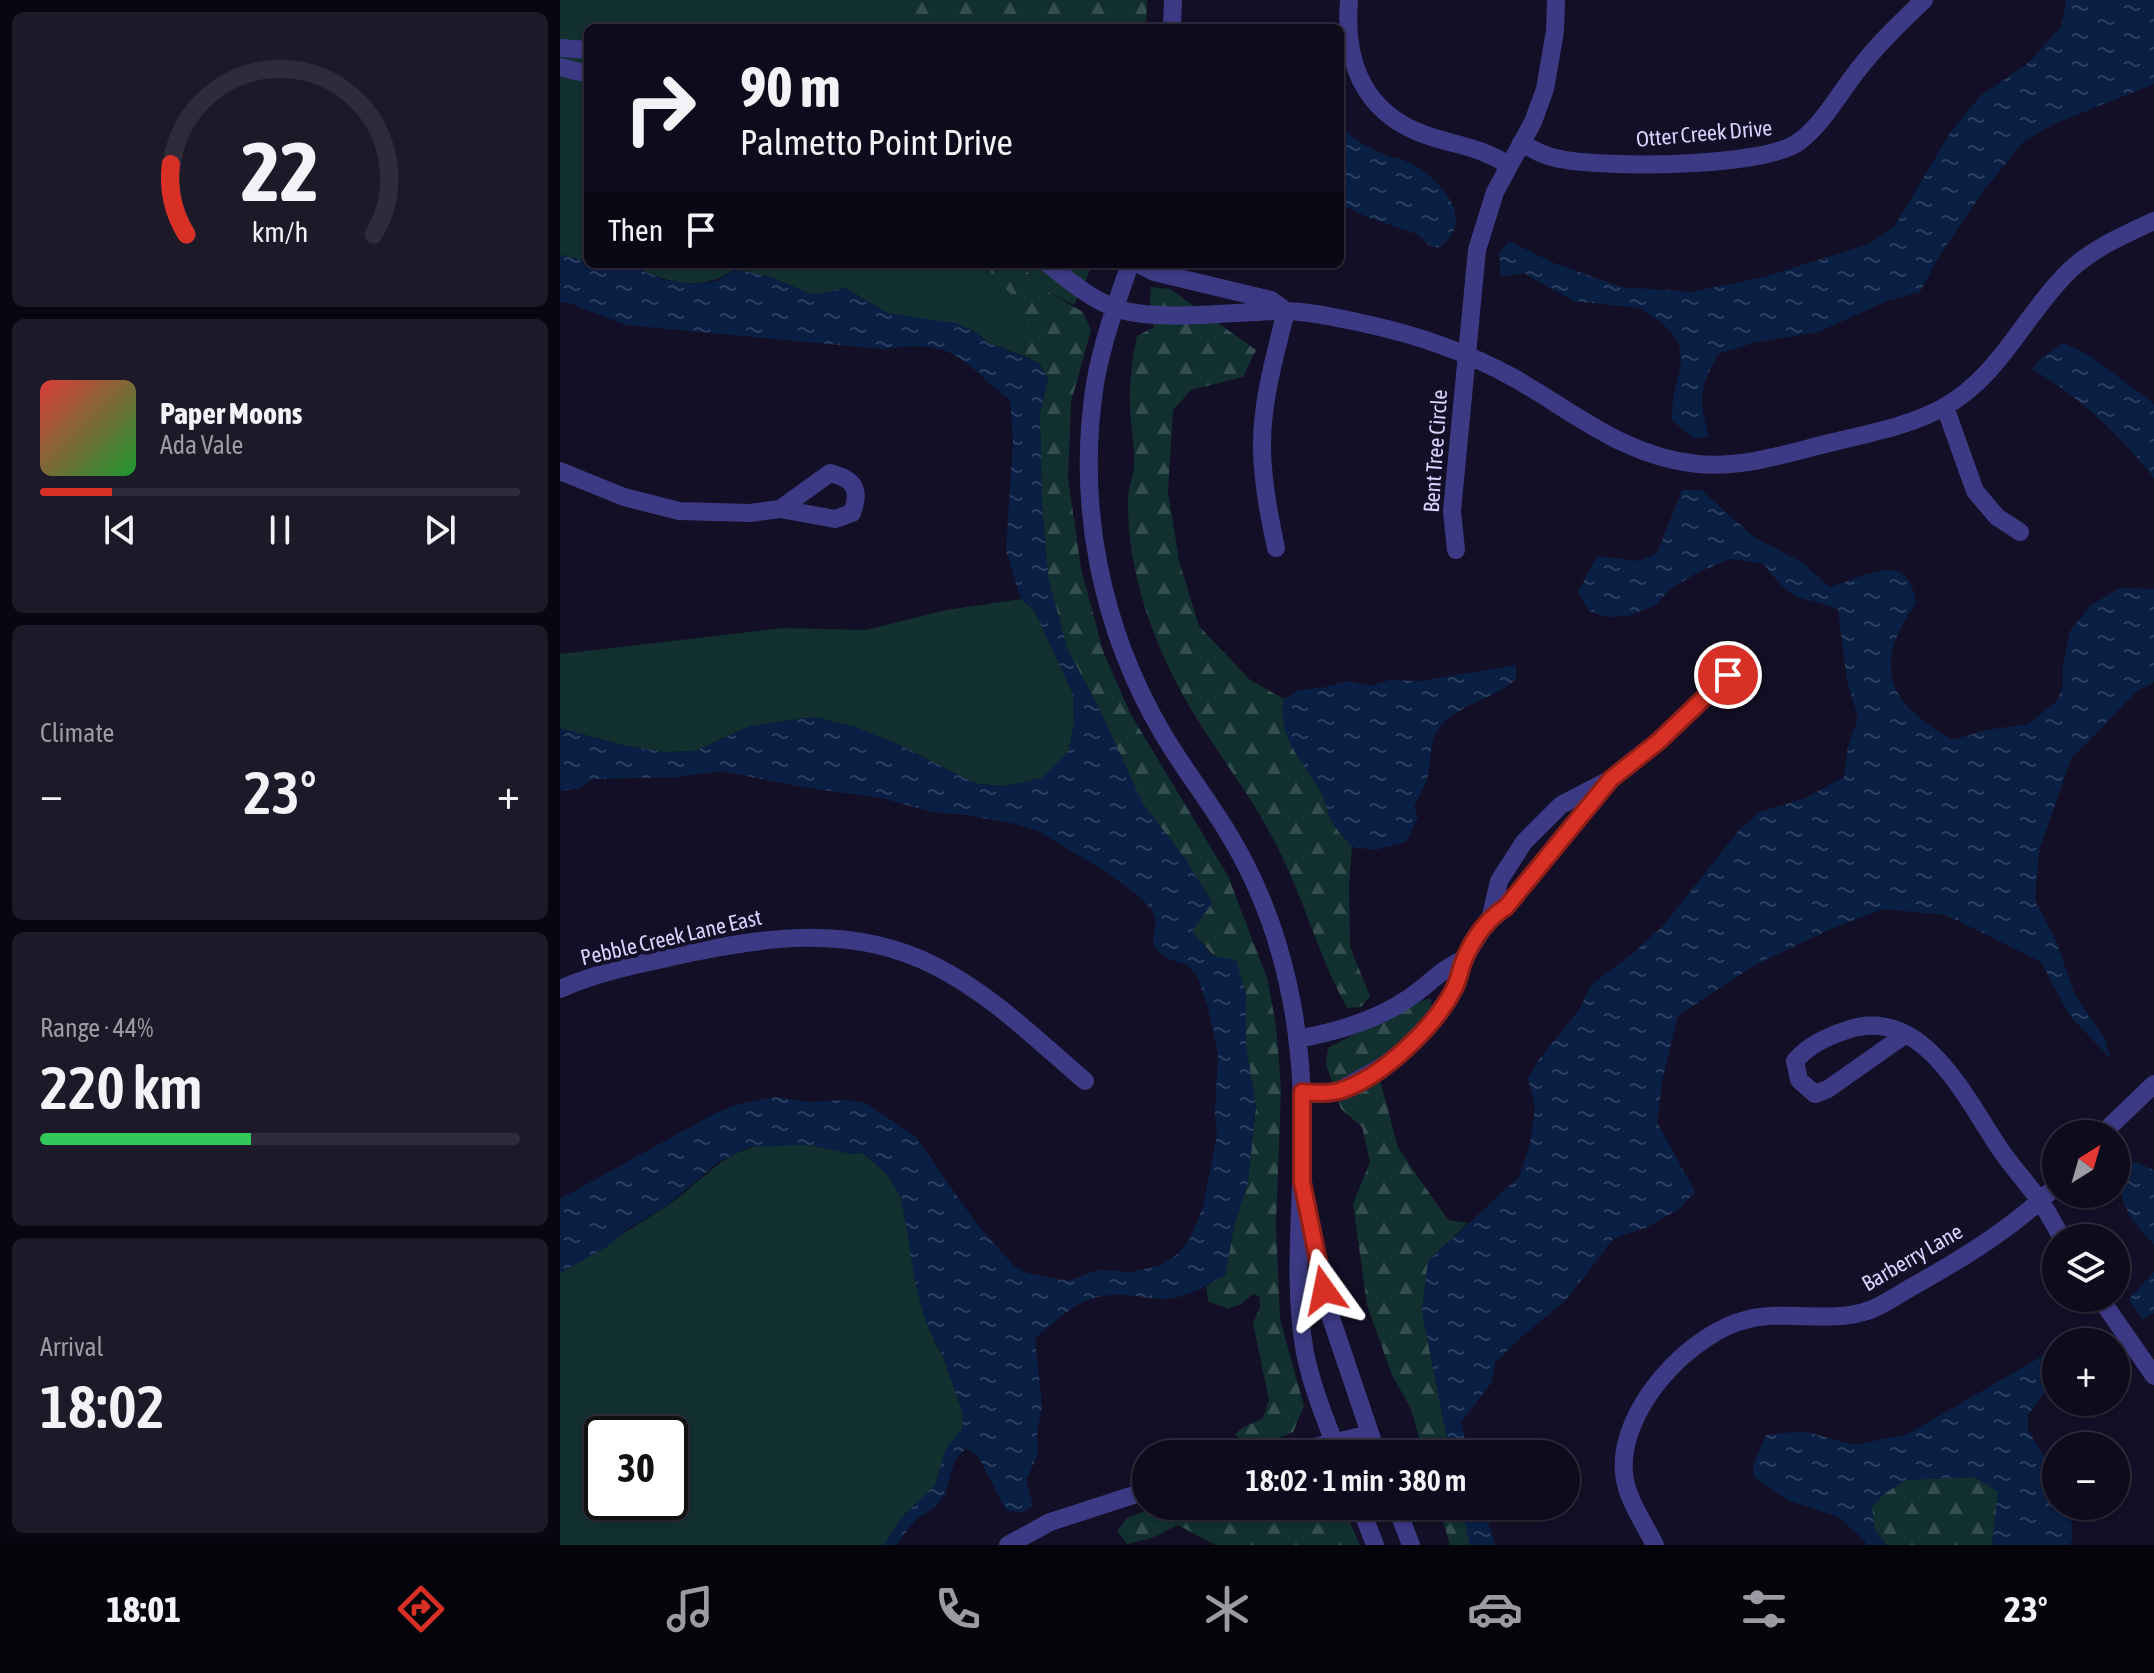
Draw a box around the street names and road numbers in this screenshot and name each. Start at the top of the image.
street label: Otter Creek Drive [1635,114,1773,152]
street label: Bent Tree Circle [1418,389,1452,513]
street label: Pebble Creek Lane East [578,904,764,970]
street label: Barberry Lane [1857,1218,1967,1296]

